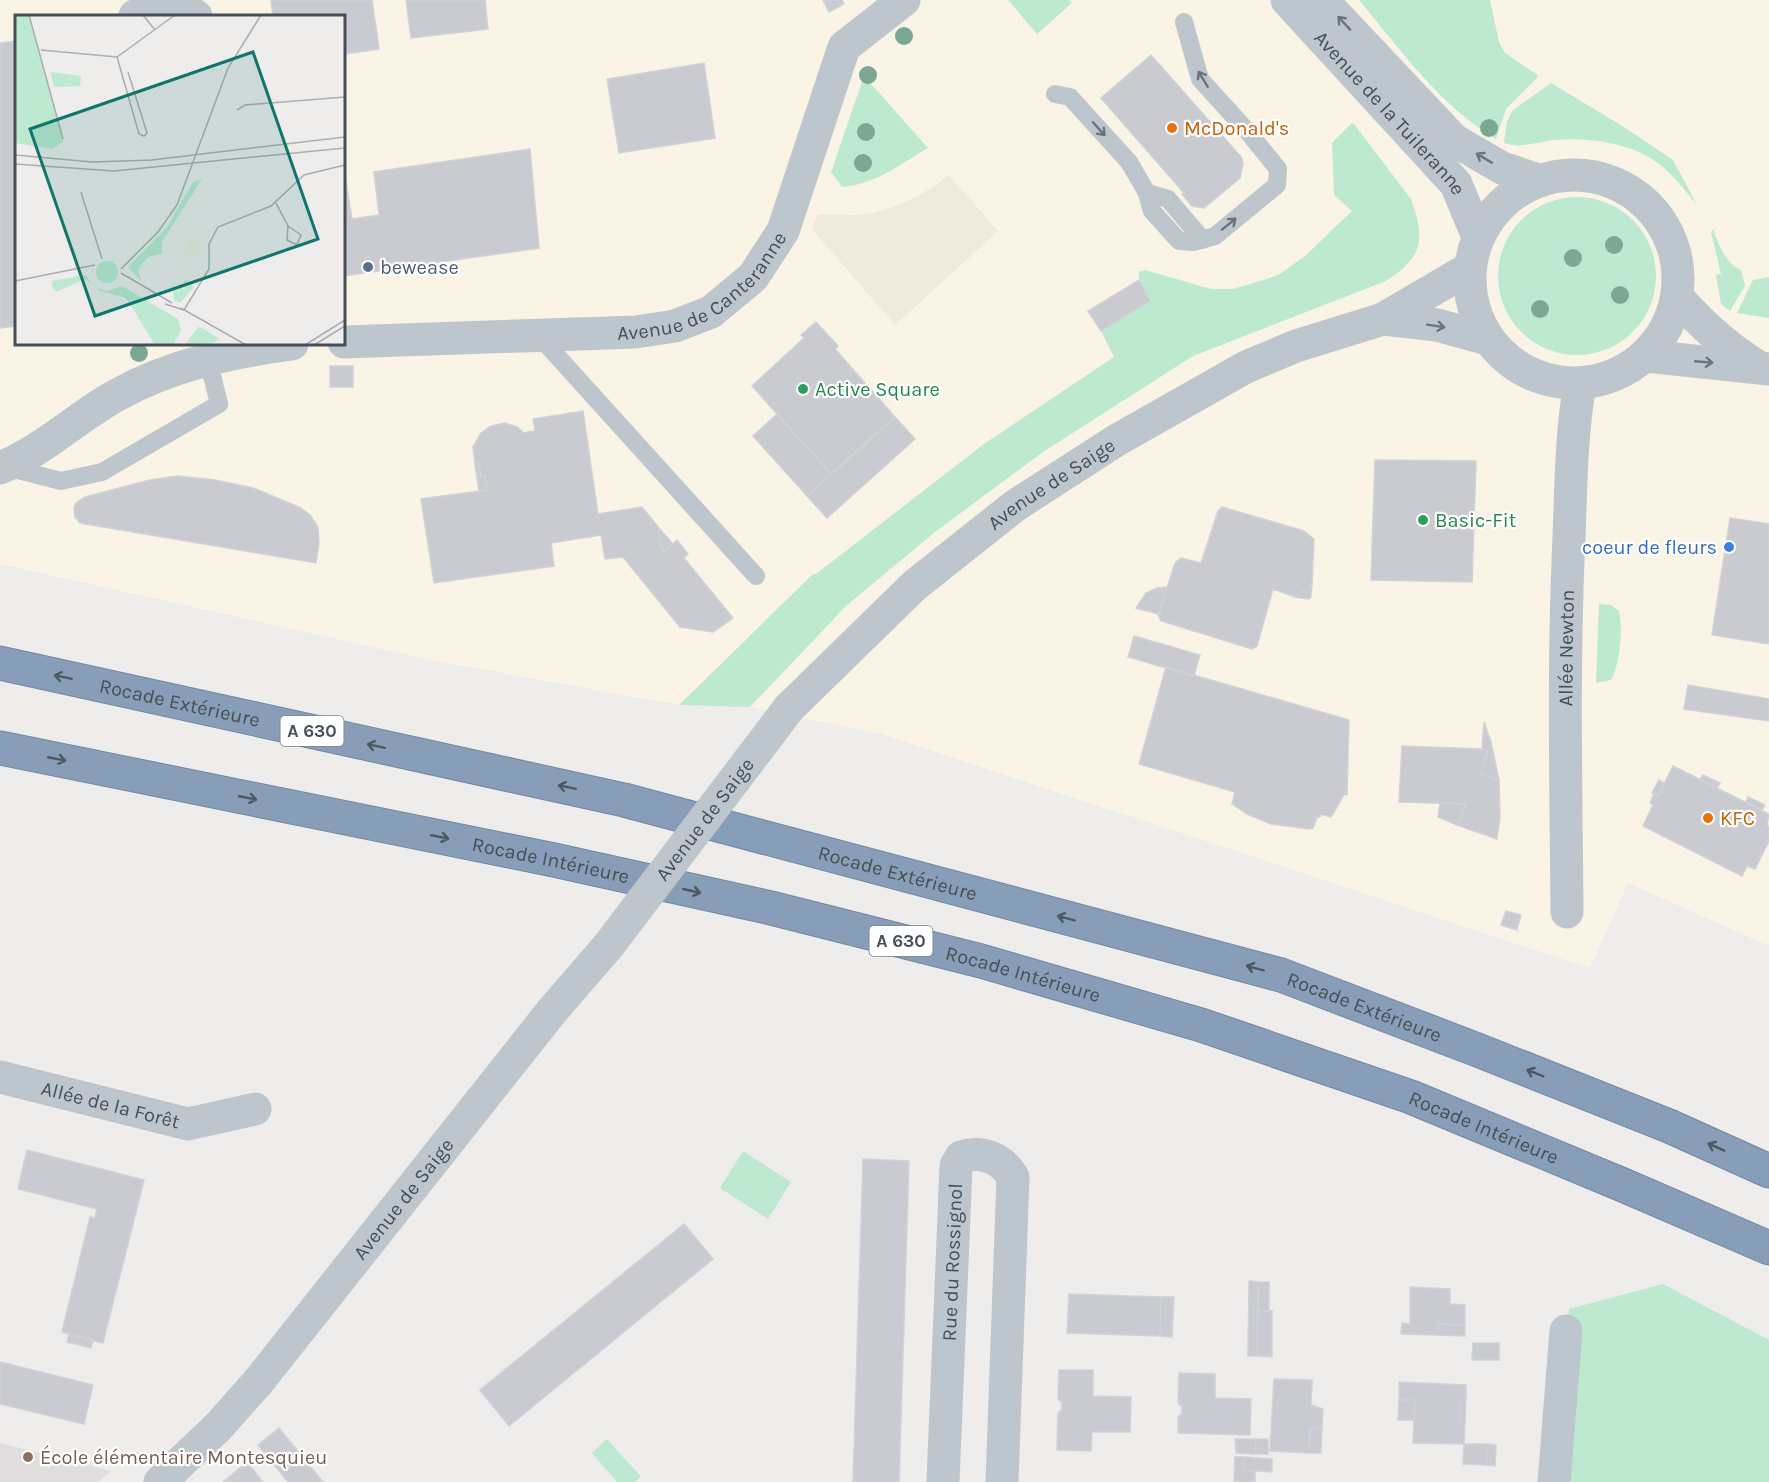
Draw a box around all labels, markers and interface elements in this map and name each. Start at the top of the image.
inset map [15,15,345,345]
one-way arrow [1337,16,1352,31]
street label: Avenue de la Tuileranne [1310,26,1471,198]
one-way arrow [1197,71,1209,88]
place label: McDonald's [1184,117,1289,140]
one-way arrow [1092,121,1106,136]
marker: McDonald's [1165,121,1179,135]
one-way arrow [1476,152,1493,164]
one-way arrow [1221,218,1237,231]
street label: Avenue de Canteranne [617,227,791,344]
place label: bewease [380,256,459,279]
marker: bewease [361,260,375,274]
one-way arrow [1426,320,1446,331]
one-way arrow [1693,357,1713,368]
place label: Active Square [815,378,940,401]
marker: Active Square [796,382,810,396]
street label: Avenue de Saige [983,433,1119,535]
place label: Basic-Fit [1435,509,1517,532]
marker: Basic-Fit [1416,513,1430,527]
place label: coeur de fleurs [1582,536,1717,559]
marker: coeur de fleurs [1722,540,1736,554]
street label: Allée Newton [1554,589,1578,707]
one-way arrow [53,671,73,682]
street label: Rocade Extérieure [97,674,262,731]
road number: A 630 [280,716,344,746]
one-way arrow [367,739,386,751]
street label: Avenue de Saige [651,753,759,885]
one-way arrow [48,754,67,766]
one-way arrow [558,781,577,792]
one-way arrow [238,793,258,804]
place label: KFC [1720,807,1755,830]
marker: KFC [1701,811,1715,825]
one-way arrow [429,832,449,843]
street label: Rocade Intérieure [470,832,631,888]
street label: Rocade Extérieure [815,841,980,905]
one-way arrow [682,885,701,897]
one-way arrow [1057,912,1076,923]
road number: A 630 [870,926,932,956]
street label: Rocade Intérieure [943,941,1103,1007]
one-way arrow [1245,962,1264,973]
street label: Rocade Extérieure [1284,967,1445,1047]
one-way arrow [1527,1067,1545,1078]
street label: Allée de la Forêt [39,1076,183,1133]
street label: Rocade Intérieure [1405,1086,1562,1169]
street label: Avenue de Saige [348,1133,458,1264]
one-way arrow [1707,1141,1725,1153]
street label: Rue du Rossignol [937,1183,967,1342]
place label: École élémentaire Montesquieu [40,1445,327,1469]
marker: École élémentaire Montesquieu [21,1450,35,1464]

